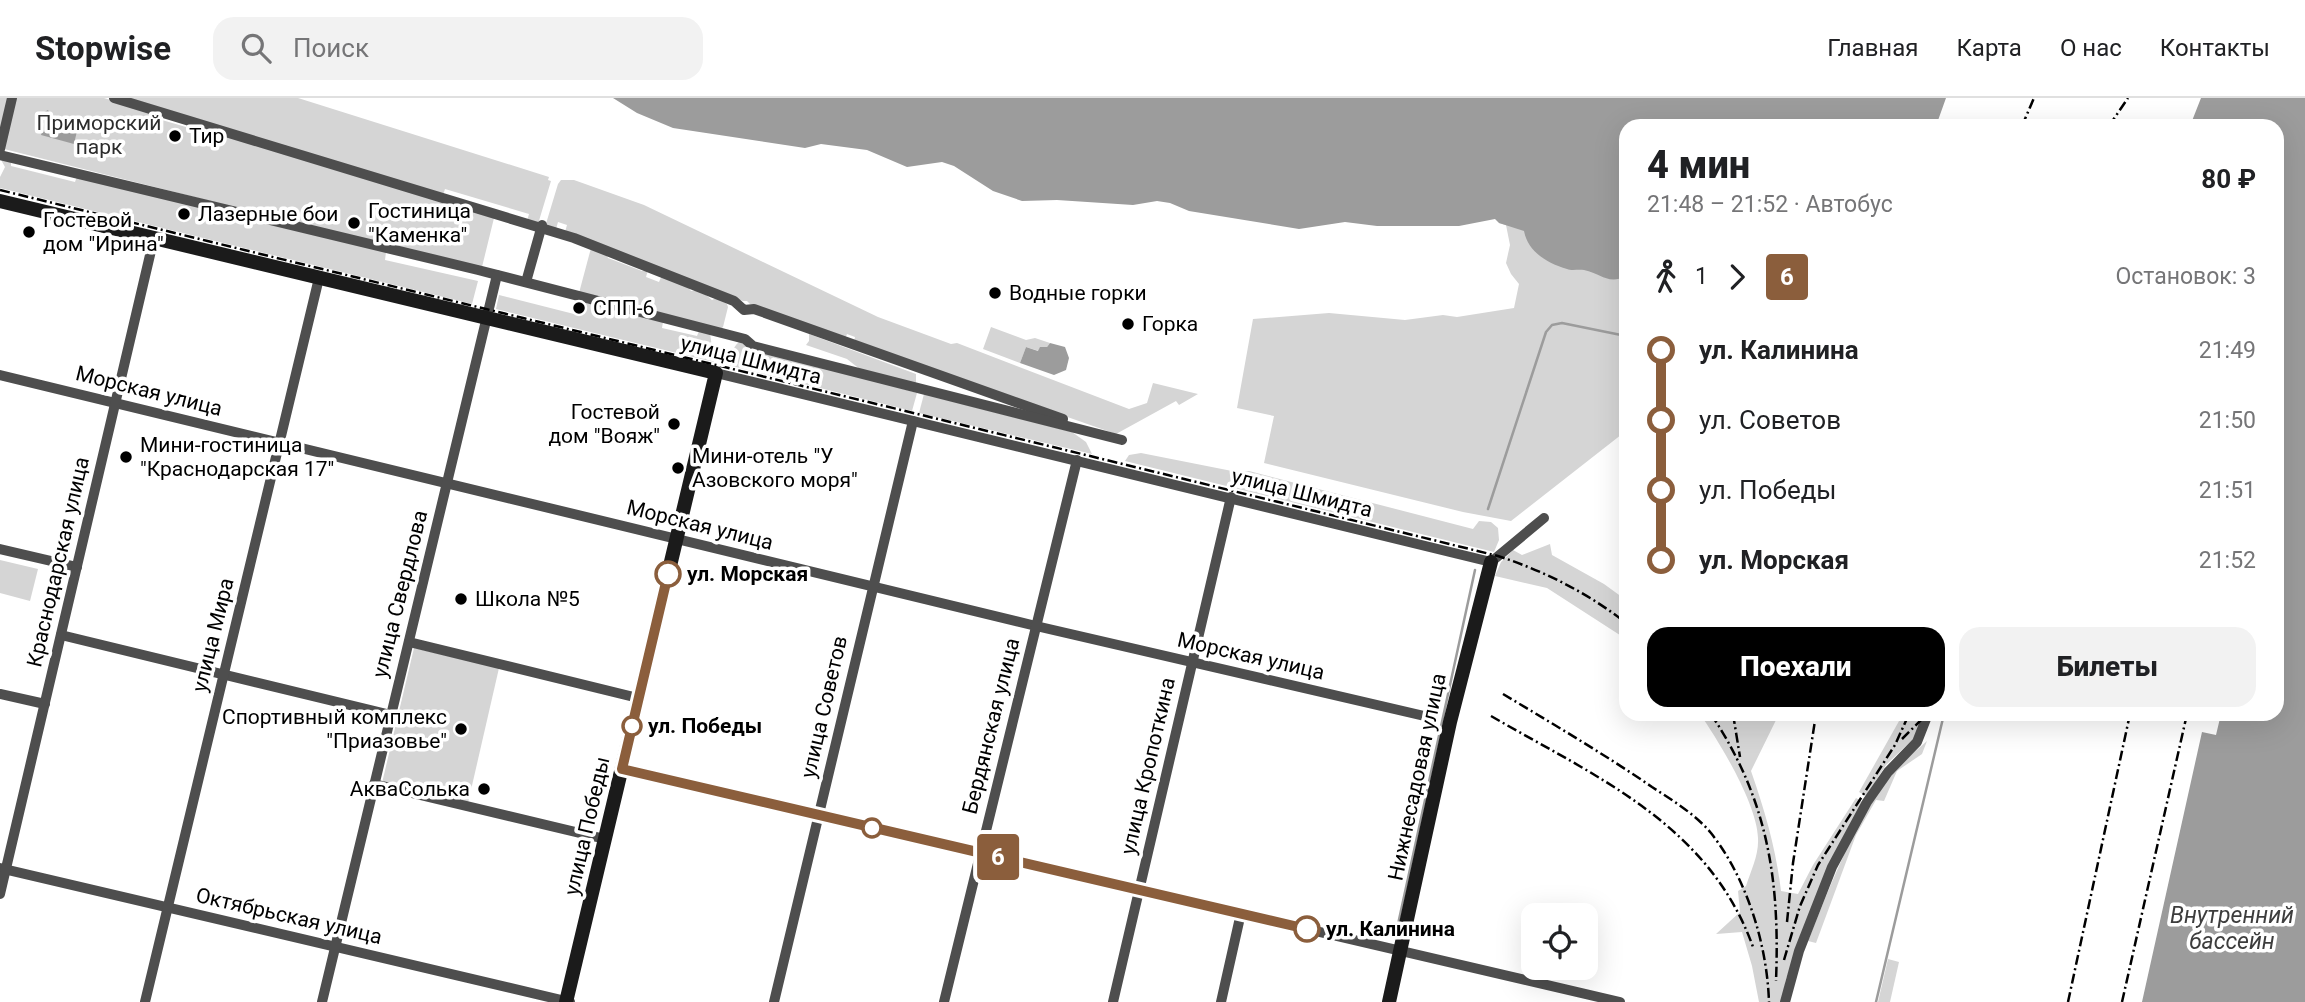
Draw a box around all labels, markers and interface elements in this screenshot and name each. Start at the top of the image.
search box [213,17,703,80]
text: Stopwise [35,29,171,68]
icon: search [237,29,275,67]
text: Поиск [293,33,369,63]
text: Главная [1827,34,1918,62]
text: Карта [1956,34,2022,62]
text: О нас [2060,34,2122,62]
text: Контакты [2160,34,2270,62]
park label: Приморский парк [37,111,161,159]
place label: Тир [189,124,224,148]
marker: Тир [167,128,183,144]
text: 4 мин [1647,143,1750,187]
text: 80 ₽ [2201,164,2256,194]
text: 21:48 – 21:52 · Автобус [1647,191,1893,218]
place label: Гостиница "Каменка" [368,199,471,247]
place label: Лазерные бои [198,202,338,226]
marker: Лазерные бои [176,206,192,222]
place label: Гостевой дом "Ирина" [43,208,164,256]
marker: Гостиница "Каменка" [346,215,362,231]
marker: Гостевой дом "Ирина" [21,224,37,240]
icon: walk [1647,258,1685,296]
icon: forward [1718,258,1756,296]
text: 1 [1695,263,1708,290]
text: 6 [1780,263,1794,291]
text: Остановок: 3 [2115,263,2256,290]
place label: Водные горки [1009,281,1147,305]
marker: Водные горки [987,285,1003,301]
place label: СПП-6 [593,296,654,320]
marker: СПП-6 [571,300,587,316]
place label: Горка [1142,312,1198,336]
marker: Горка [1120,316,1136,332]
street label: улица Шмидта [678,331,824,389]
text: ул. Калинина [1699,335,1859,365]
text: 21:49 [2199,337,2256,364]
street label: Морская улица [73,361,225,421]
place label: Гостевой дом "Вояж" [548,400,660,448]
text: ул. Советов [1699,405,1841,435]
text: 21:50 [2199,407,2256,434]
marker: Гостевой дом "Вояж" [666,416,682,432]
place label: Мини-гостиница "Краснодарская 17" [140,433,334,481]
place label: Мини-отель "У Азовского моря" [692,444,858,492]
marker: Мини-гостиница "Краснодарская 17" [118,449,134,465]
street label: Краснодарская улица [22,455,94,669]
marker: Мини-отель "У Азовского моря" [670,460,686,476]
street label: улица Шмидта [1229,464,1375,522]
text: ул. Победы [1699,475,1837,505]
text: 21:51 [2199,477,2256,504]
street label: Морская улица [624,495,776,555]
street label: улица Свердлова [368,508,432,680]
text: ул. Морская [1699,545,1849,575]
text: 21:52 [2199,547,2256,574]
marker: ул. Морская [655,561,681,587]
place label: ул. Морская [687,562,808,586]
street label: улица Мира [187,576,239,694]
place label: Школа №5 [475,587,580,611]
marker: Школа №5 [453,591,469,607]
street label: Морская улица [1175,627,1327,685]
button: Поехали [1647,627,1945,707]
button: Билеты [1959,627,2256,707]
street label: улица Советов [796,634,852,780]
street label: Бердянская улица [958,636,1024,816]
street label: Нижнесадовая улица [1383,671,1451,883]
street label: улица Кропоткина [1116,675,1180,857]
place label: Спортивный комплекс "Приазовье" [222,705,447,753]
place label: ул. Победы [648,714,762,738]
marker: ул. Победы [622,716,642,736]
marker: Спортивный комплекс "Приазовье" [453,721,469,737]
street label: улица Победы [559,754,615,898]
place label: АкваСолька [350,777,470,801]
marker: АкваСолька [476,781,492,797]
unlabelled marker [862,818,882,838]
line badge: 6 [975,834,1021,880]
text: 6 [991,843,1005,871]
street label: Октябрьская улица [194,883,384,949]
water label: Внутренний бассейн [2170,902,2294,955]
map controls [1521,903,1598,980]
button: locate [1521,903,1598,980]
marker: ул. Калинина [1294,916,1320,942]
place label: ул. Калинина [1326,917,1455,941]

